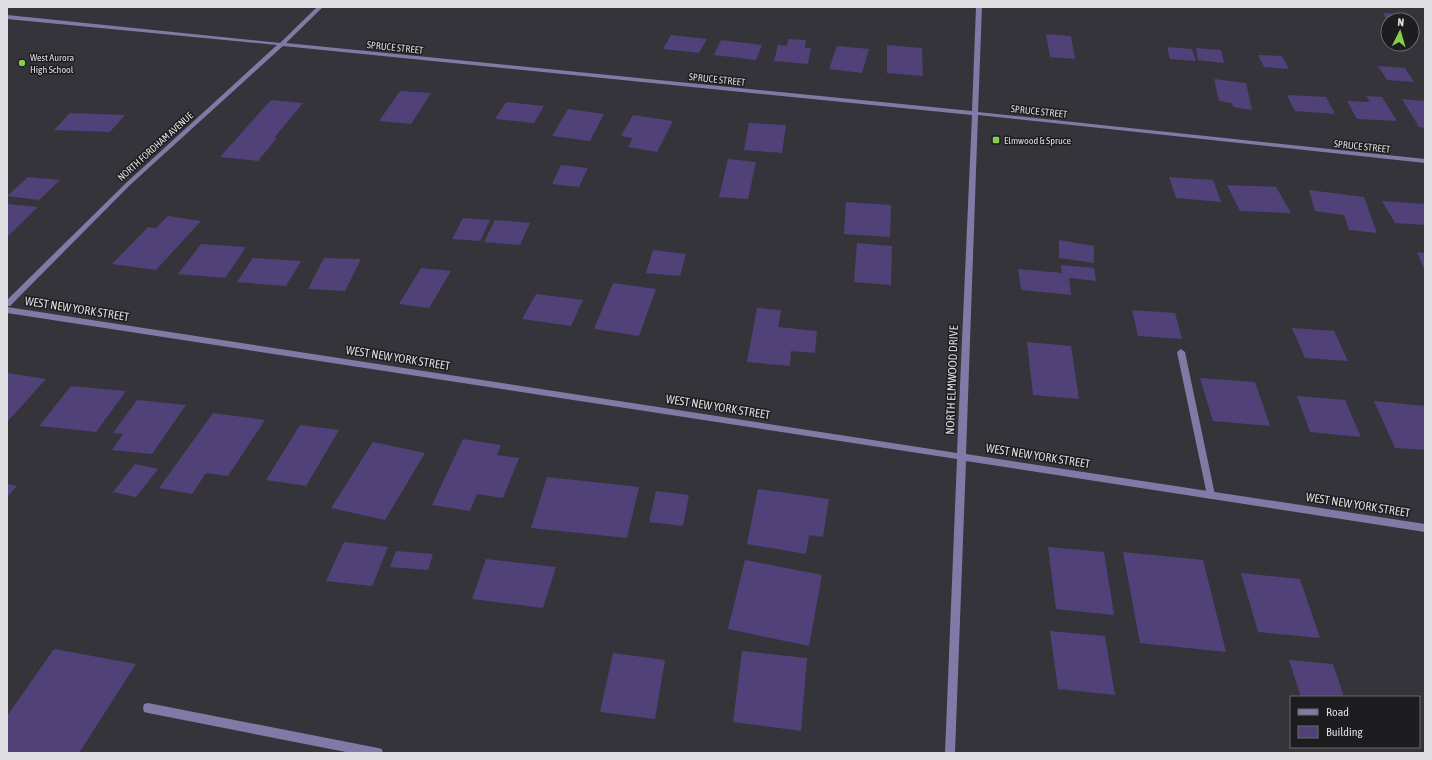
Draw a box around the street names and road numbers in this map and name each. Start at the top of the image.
street label: SPRUCE STREET [366,39,424,56]
street label: SPRUCE STREET [688,71,746,88]
street label: SPRUCE STREET [1010,103,1068,120]
street label: NORTH FORDHAM AVENUE [115,109,196,183]
street label: SPRUCE STREET [1333,138,1391,155]
street label: WEST NEW YORK STREET [24,294,131,324]
street label: NORTH ELMWOOD DRIVE [943,325,961,435]
street label: WEST NEW YORK STREET [345,343,452,373]
street label: WEST NEW YORK STREET [665,392,772,422]
street label: WEST NEW YORK STREET [985,441,1092,471]
street label: WEST NEW YORK STREET [1305,490,1412,520]

